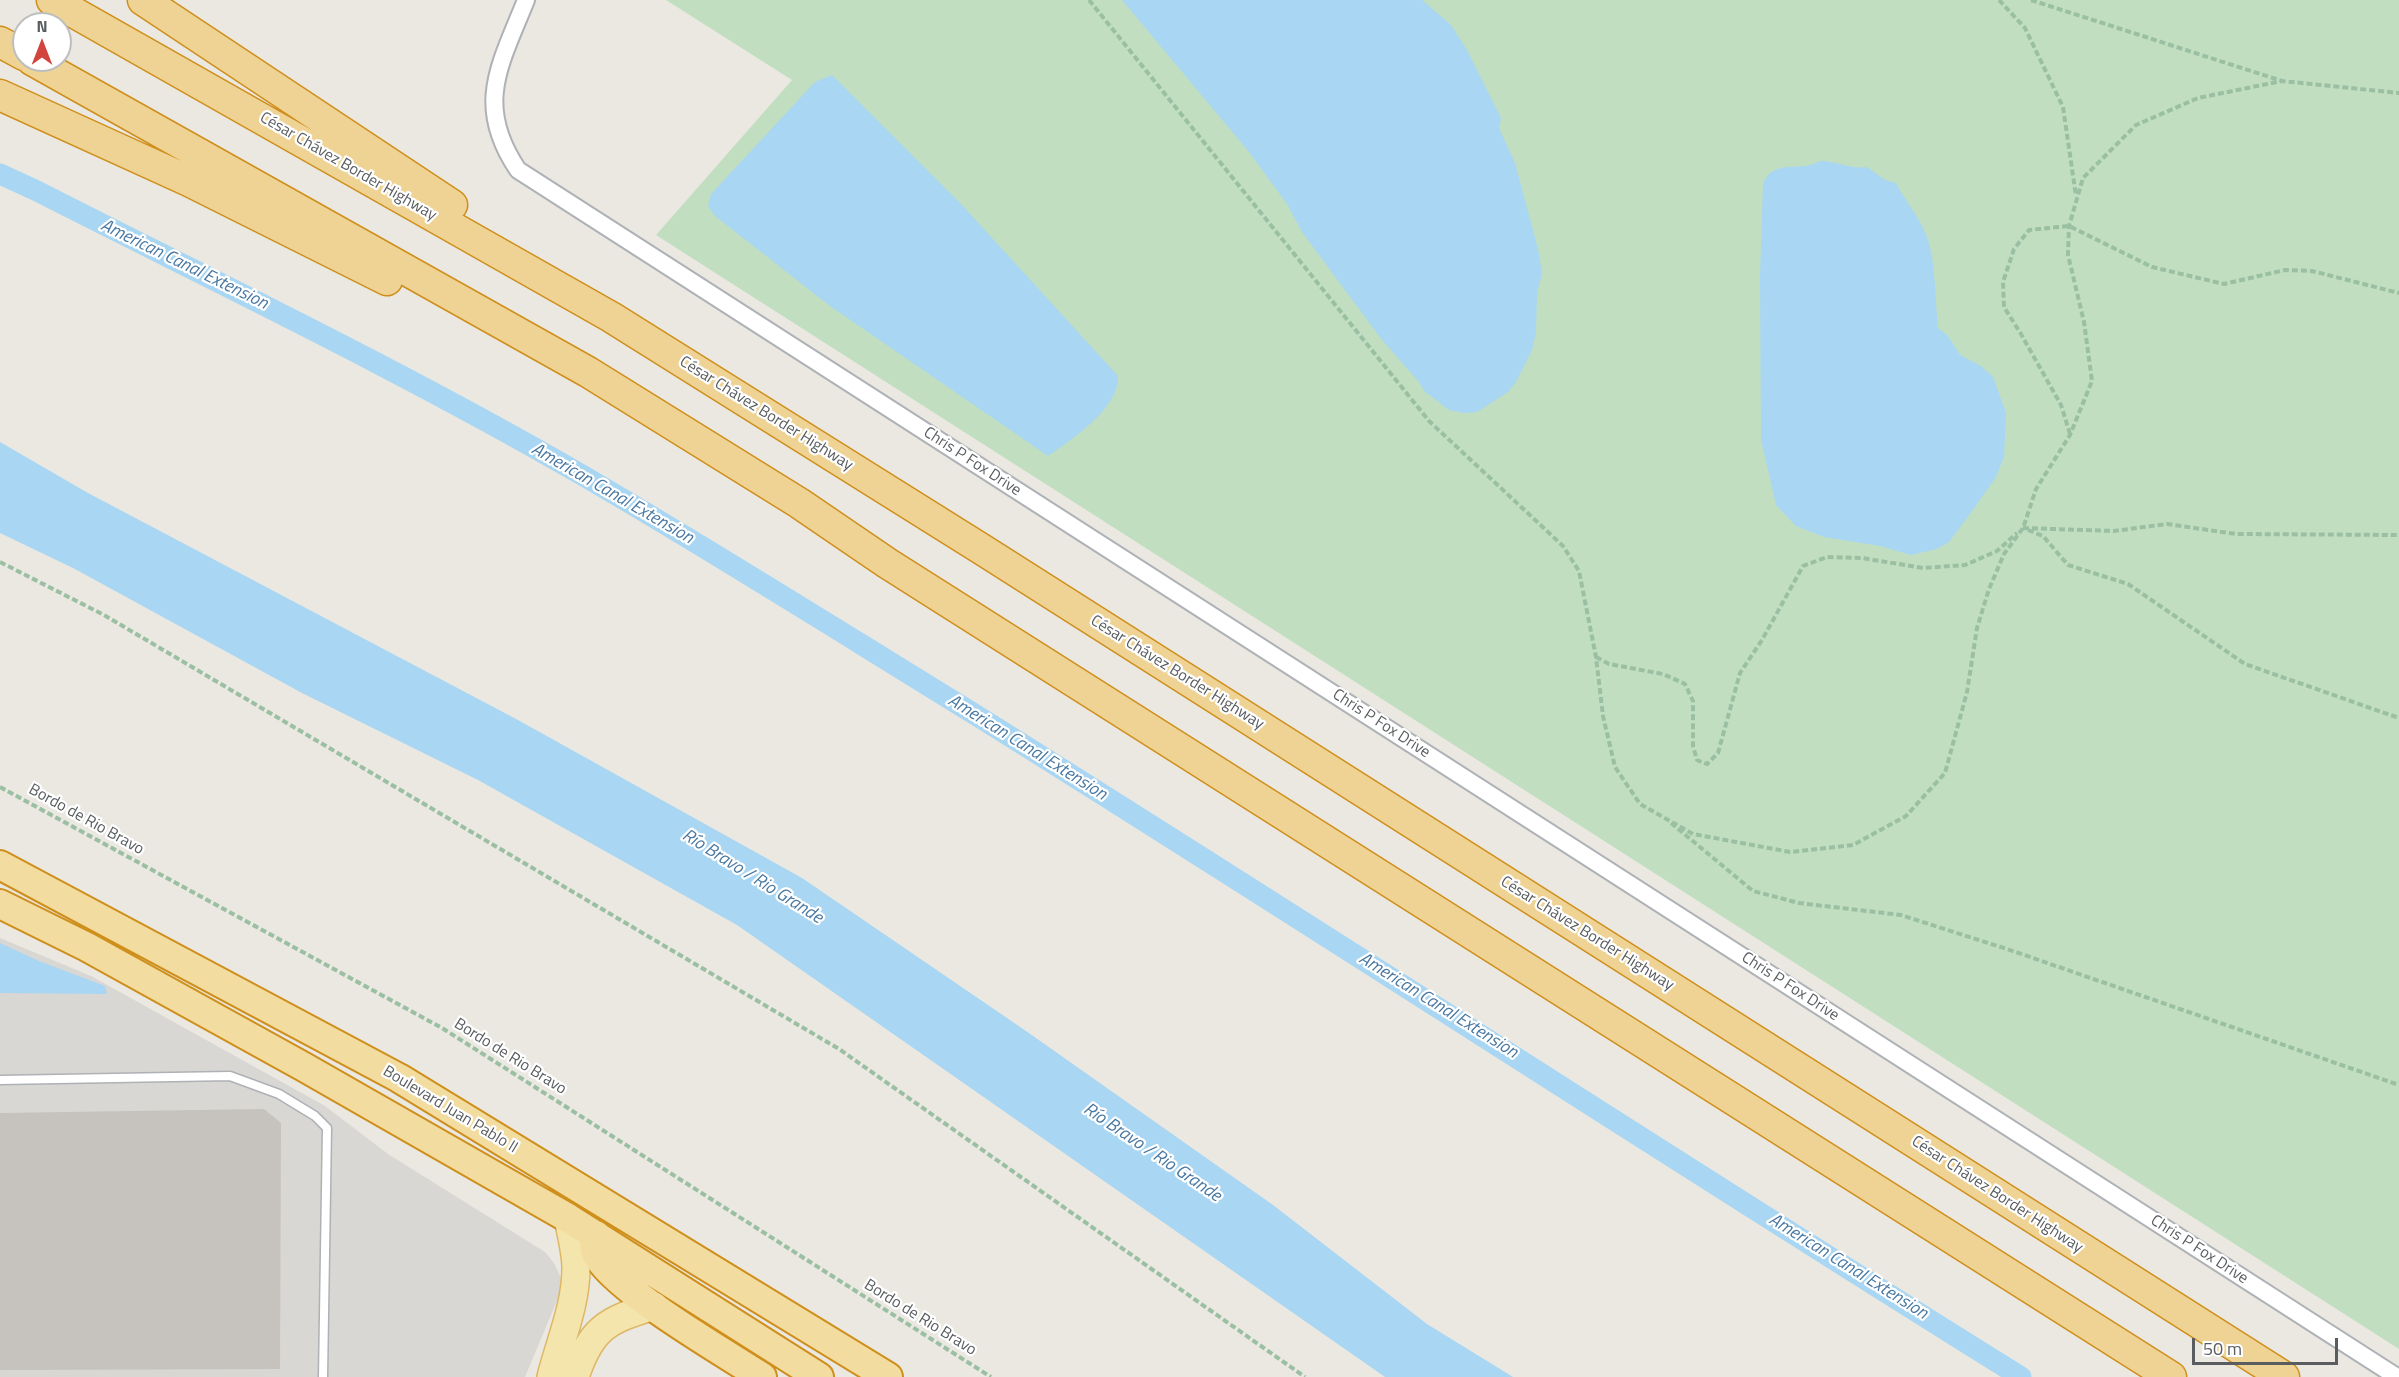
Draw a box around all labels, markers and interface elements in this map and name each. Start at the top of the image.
north arrow [12,12,72,72]
text: N [36,14,48,38]
street label: César Chávez Border Highway [256,108,440,226]
water label: American Canal Extension [97,215,271,315]
street label: César Chávez Border Highway [676,353,856,475]
street label: Chris P Fox Drive [920,423,1024,501]
water label: American Canal Extension [527,439,697,549]
street label: César Chávez Border Highway [1087,612,1267,734]
street label: Chris P Fox Drive [1329,685,1433,763]
water label: American Canal Extension [944,690,1110,806]
street label: Bordo de Rio Bravo [25,780,147,860]
water label: Río Bravo / Rio Grande [678,825,826,929]
street label: César Chávez Border Highway [1497,873,1677,995]
water label: American Canal Extension [1355,948,1521,1064]
street label: Chris P Fox Drive [1738,948,1842,1026]
street label: Bordo de Rio Bravo [450,1015,570,1099]
street label: Boulevard Juan Pablo II [379,1062,521,1158]
water label: Río Bravo / Rio Grande [1079,1099,1225,1207]
street label: César Chávez Border Highway [1908,1132,2086,1258]
water label: American Canal Extension [1765,1209,1931,1325]
street label: Chris P Fox Drive [2147,1211,2251,1289]
street label: Bordo de Rio Bravo [860,1276,980,1360]
scale bar [2195,1326,2340,1364]
text: 50 m [2203,1335,2242,1362]

